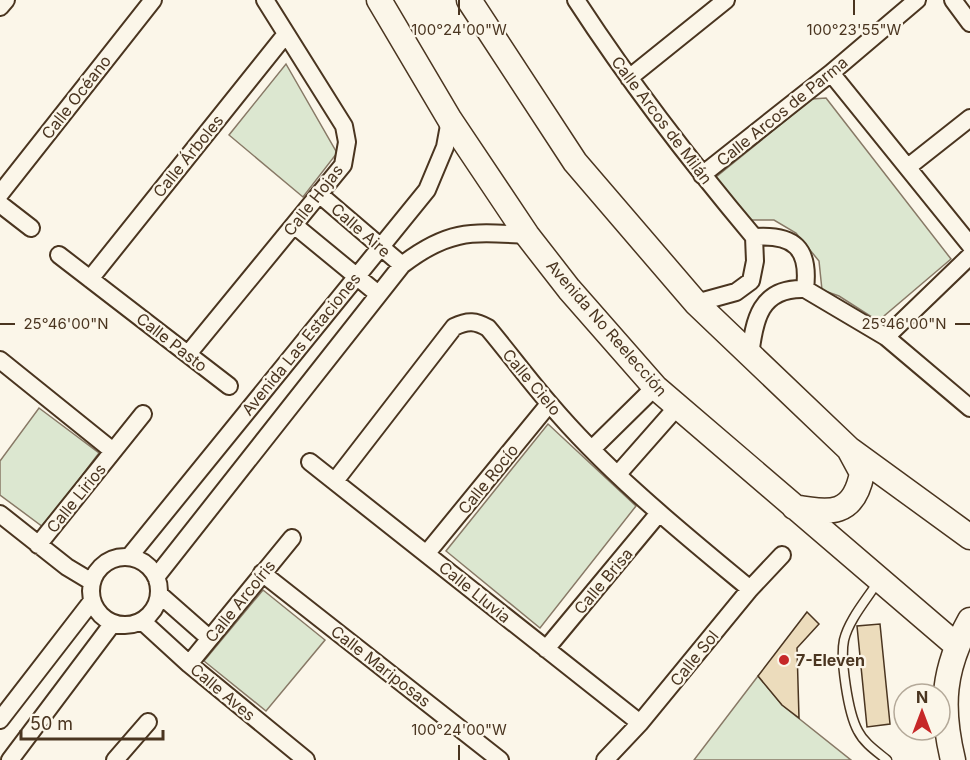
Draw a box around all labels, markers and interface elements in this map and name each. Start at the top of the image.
text: 100°24'00"W [411,20,507,39]
text: 100°23'55"W [807,20,902,39]
street label: Calle Océano [37,51,115,143]
street label: Calle Arcos de Milán [607,52,717,188]
street label: Calle Arcos de Parma [712,52,852,170]
street label: Calle Árboles [149,111,227,201]
street label: Calle Hojas [279,160,347,240]
street label: Calle Aire [327,199,395,261]
street label: Avenida No Reelección [542,256,672,400]
street label: Avenida Las Estaciones [237,269,365,419]
street label: Calle Pasto [133,308,211,376]
text: 25°46'00"N [23,314,109,333]
text: 25°46'00"N [861,314,947,333]
street label: Calle Cielo [498,345,566,419]
street label: Calle Rocío [454,440,522,518]
street label: Calle Lirios [42,459,110,537]
street label: Calle Brisa [570,544,636,618]
street label: Calle Arcoíris [201,556,279,646]
street label: Calle Lluvia [435,557,515,627]
street label: Calle Mariposas [327,621,435,711]
street label: Calle Sol [665,626,723,690]
place label: 7-Eleven [796,650,865,670]
marker: 7-Eleven [777,653,791,667]
street label: Calle Aves [186,659,260,725]
north arrow [892,682,952,742]
text: N [916,687,928,707]
scale bar [21,703,164,741]
text: 50 m [30,713,73,734]
text: 100°24'00"W [411,720,507,739]

